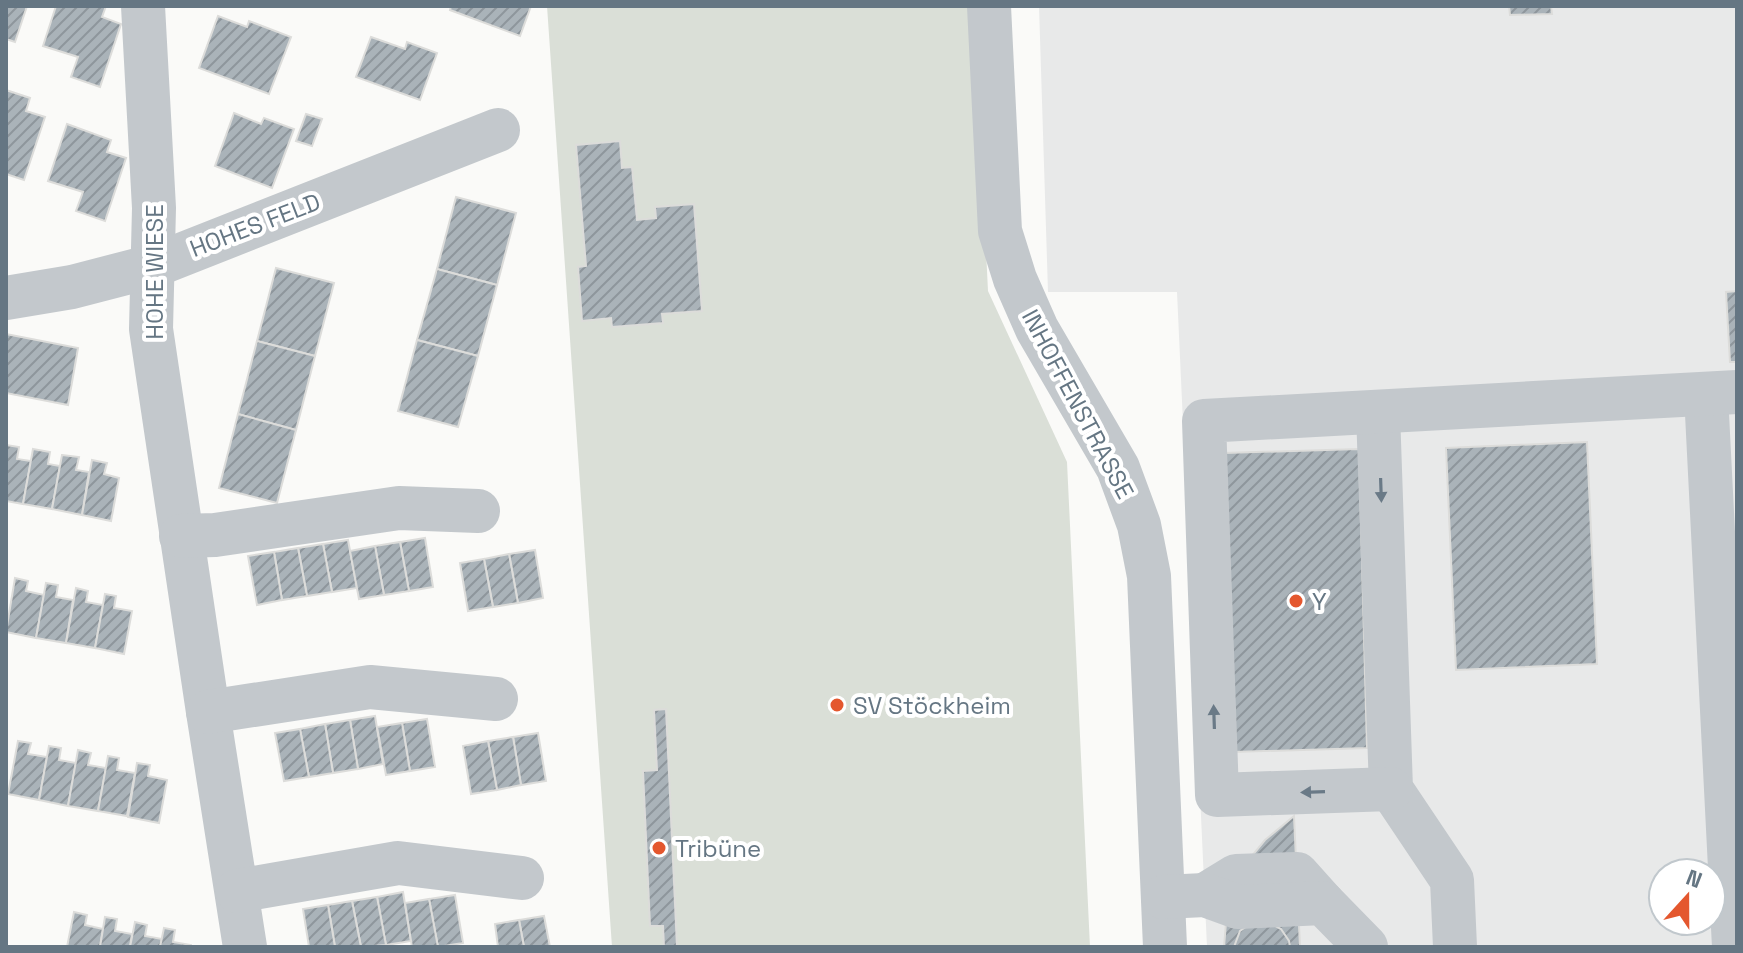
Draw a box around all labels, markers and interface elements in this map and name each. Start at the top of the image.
street label: HOHES FELD [185,186,325,264]
street label: HOHE WIESE [139,204,170,340]
street label: INHOFFENSTRASSE [1015,304,1141,504]
one-way arrow [1375,478,1387,503]
place label: Y [1312,586,1327,617]
marker: Y [1287,592,1305,610]
place label: SV Stöckheim [853,690,1011,721]
marker: SV Stöckheim [828,696,846,714]
one-way arrow [1208,704,1221,729]
one-way arrow [1300,785,1325,798]
place label: Tribüne [675,833,761,864]
marker: Tribüne [650,839,668,857]
north arrow [1647,857,1727,937]
text: N [1682,863,1706,894]

